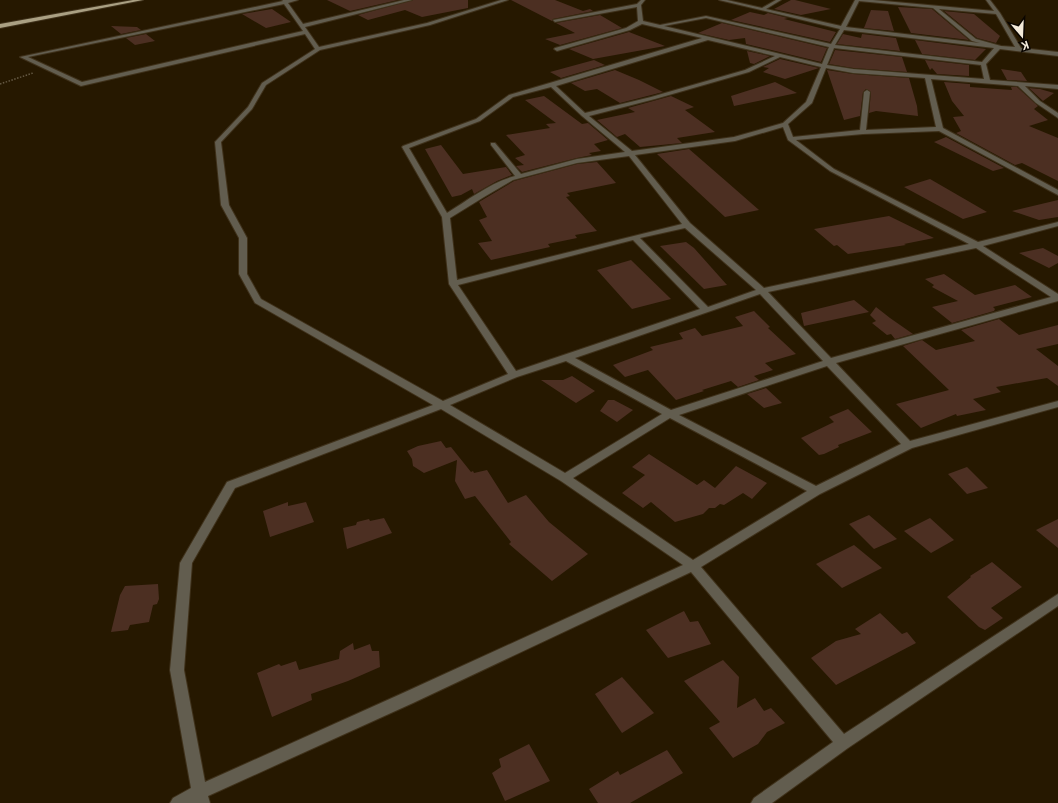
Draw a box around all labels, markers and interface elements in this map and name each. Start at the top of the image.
north arrow [1002,16,1042,56]
text: K [1019,38,1031,54]

